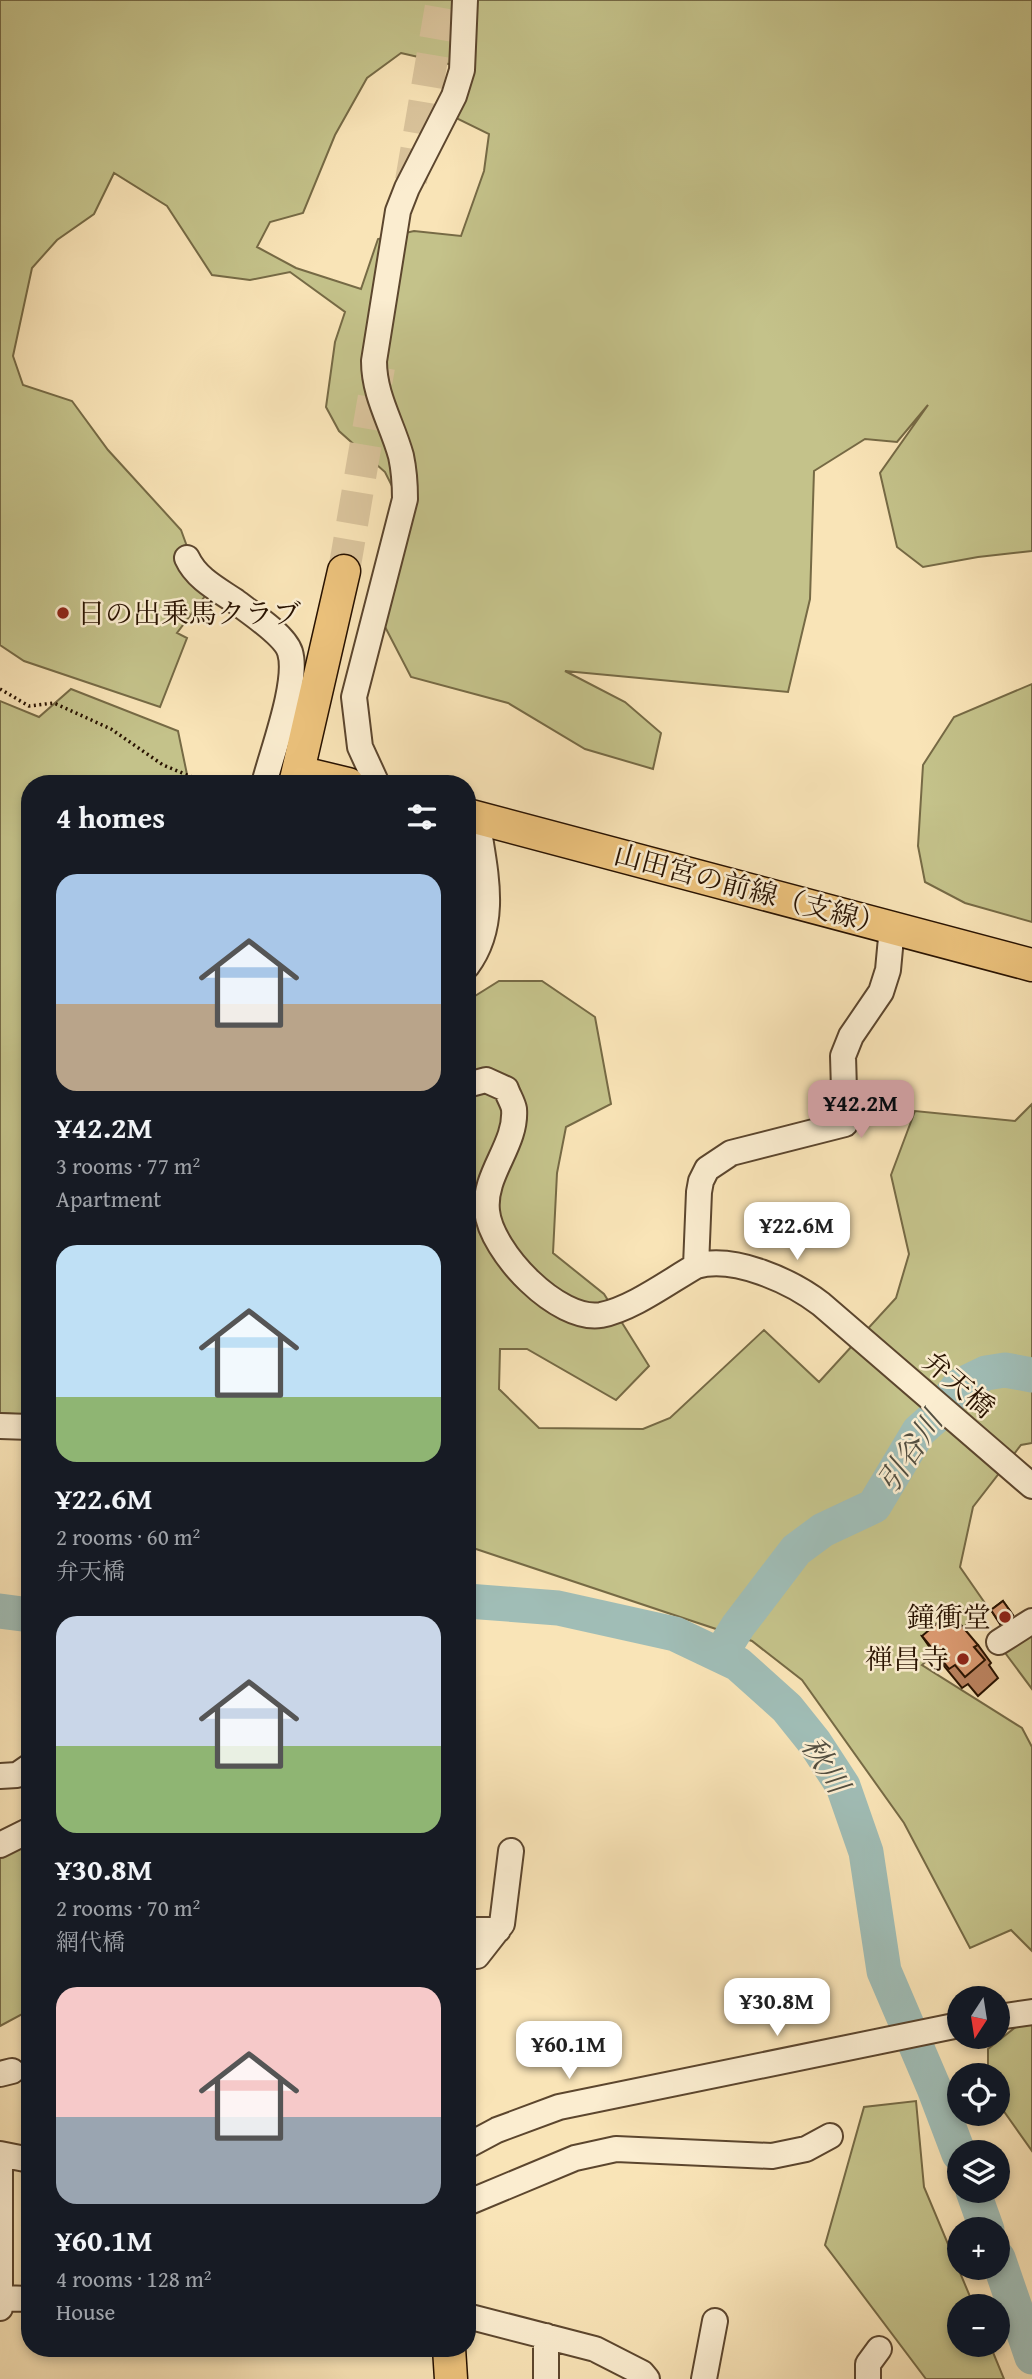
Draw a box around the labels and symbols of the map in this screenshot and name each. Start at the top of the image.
place label: 日の出乗馬クラブ [77,592,301,633]
marker: 日の出乗馬クラブ [55,605,71,621]
street label: 山田宮の前線（支線） [610,832,891,945]
pin: ¥42.2M [804,1080,918,1140]
pin: ¥22.6M [740,1202,854,1262]
street label: 弁天橋 [914,1341,1004,1427]
water label: 引谷川 [866,1399,954,1501]
place label: 鐘衝堂 [907,1596,991,1637]
marker: 鐘衝堂 [997,1609,1013,1625]
place label: 禅昌寺 [865,1638,949,1679]
marker: 禅昌寺 [955,1651,971,1667]
water label: 秋川 [791,1727,862,1804]
pin: ¥30.8M [720,1979,834,2038]
north arrow [947,1986,1010,2049]
pin: ¥60.1M [512,2022,626,2081]

